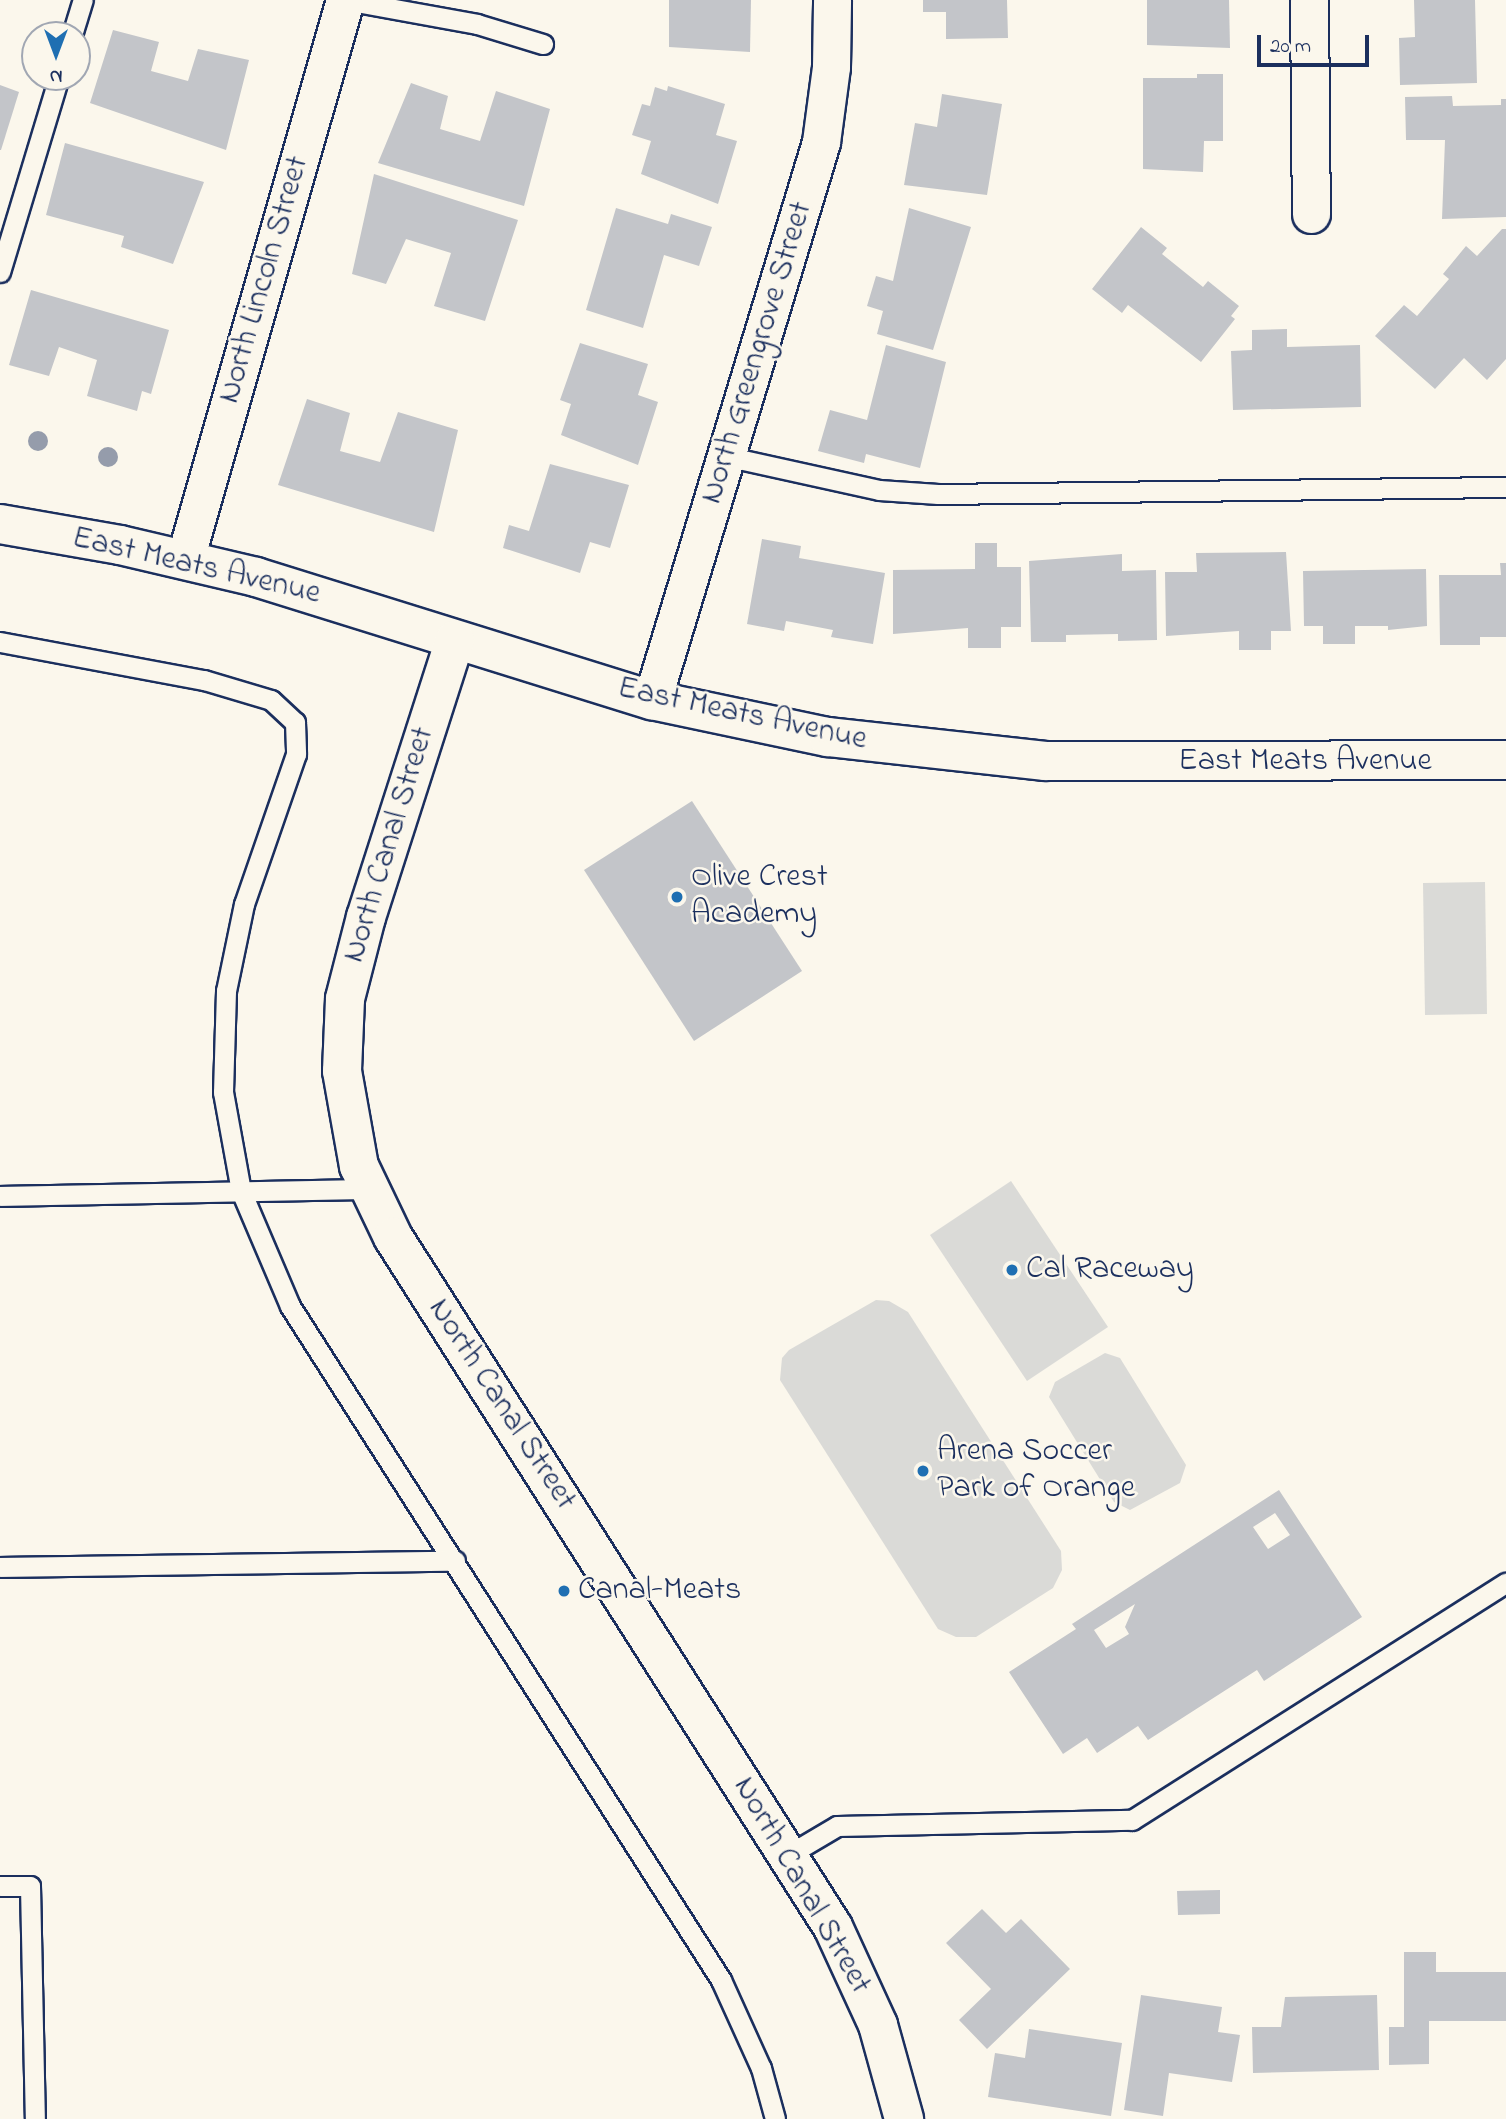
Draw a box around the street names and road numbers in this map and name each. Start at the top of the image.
street label: North Lincoln Street [211,152,319,408]
street label: North Greengrove Street [694,197,822,509]
street label: East Meats Avenue [68,520,324,614]
street label: East Meats Avenue [614,670,870,760]
street label: North Canal Street [336,723,444,967]
street label: East Meats Avenue [1178,743,1432,781]
street label: North Canal Street [418,1292,584,1518]
street label: North Canal Street [723,1771,879,2001]

